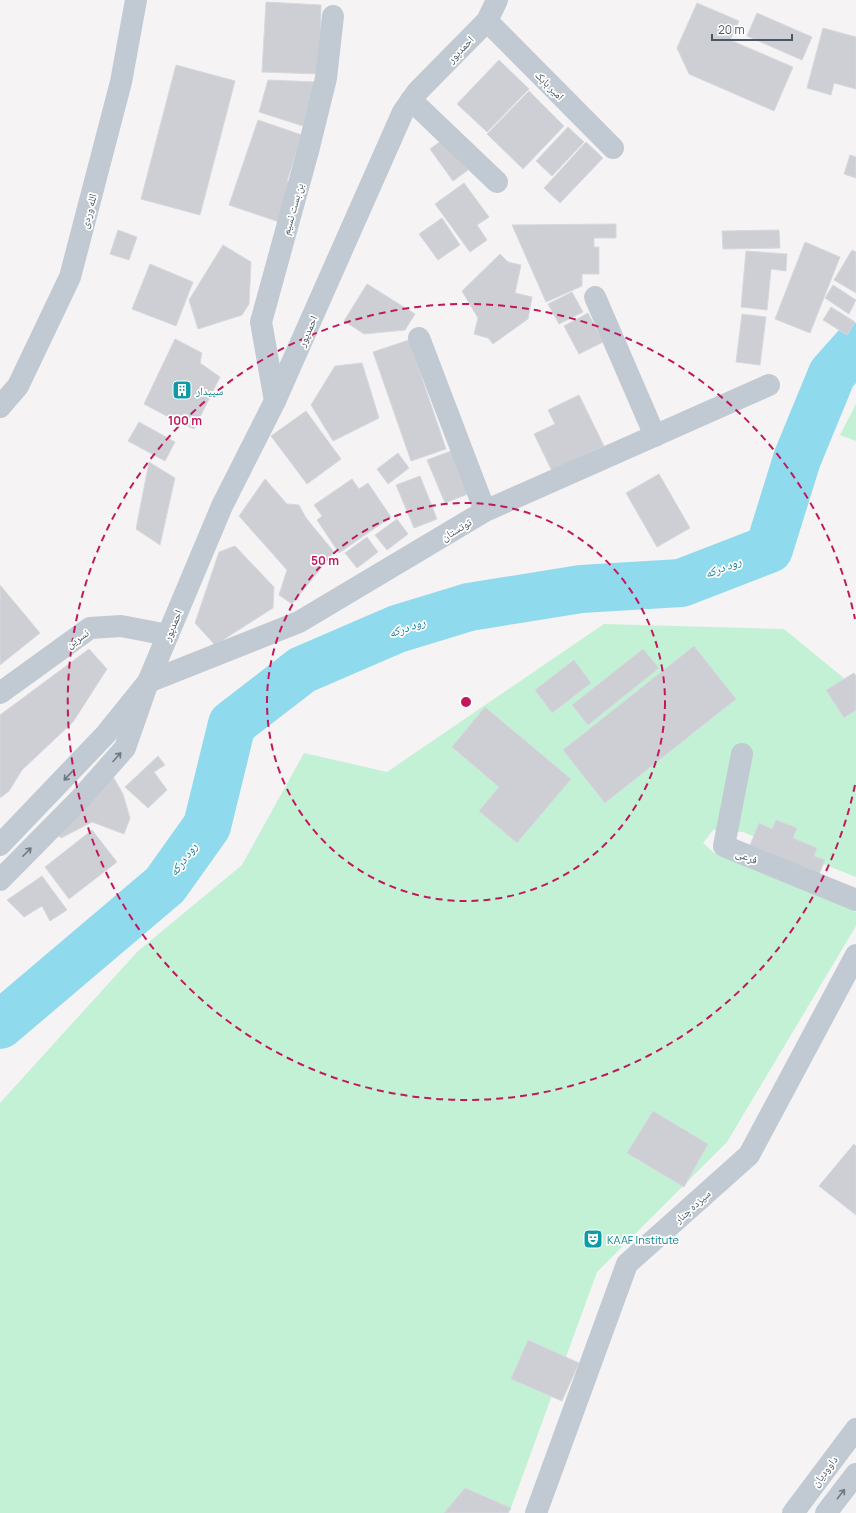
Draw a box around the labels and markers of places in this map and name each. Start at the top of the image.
building icon: سپیدار [171,379,193,401]
place label: سپیدار [195,383,223,398]
centre of rings [459,695,473,709]
theatre icon: KAAF Institute [582,1228,604,1250]
place label: KAAF Institute [607,1232,680,1247]

